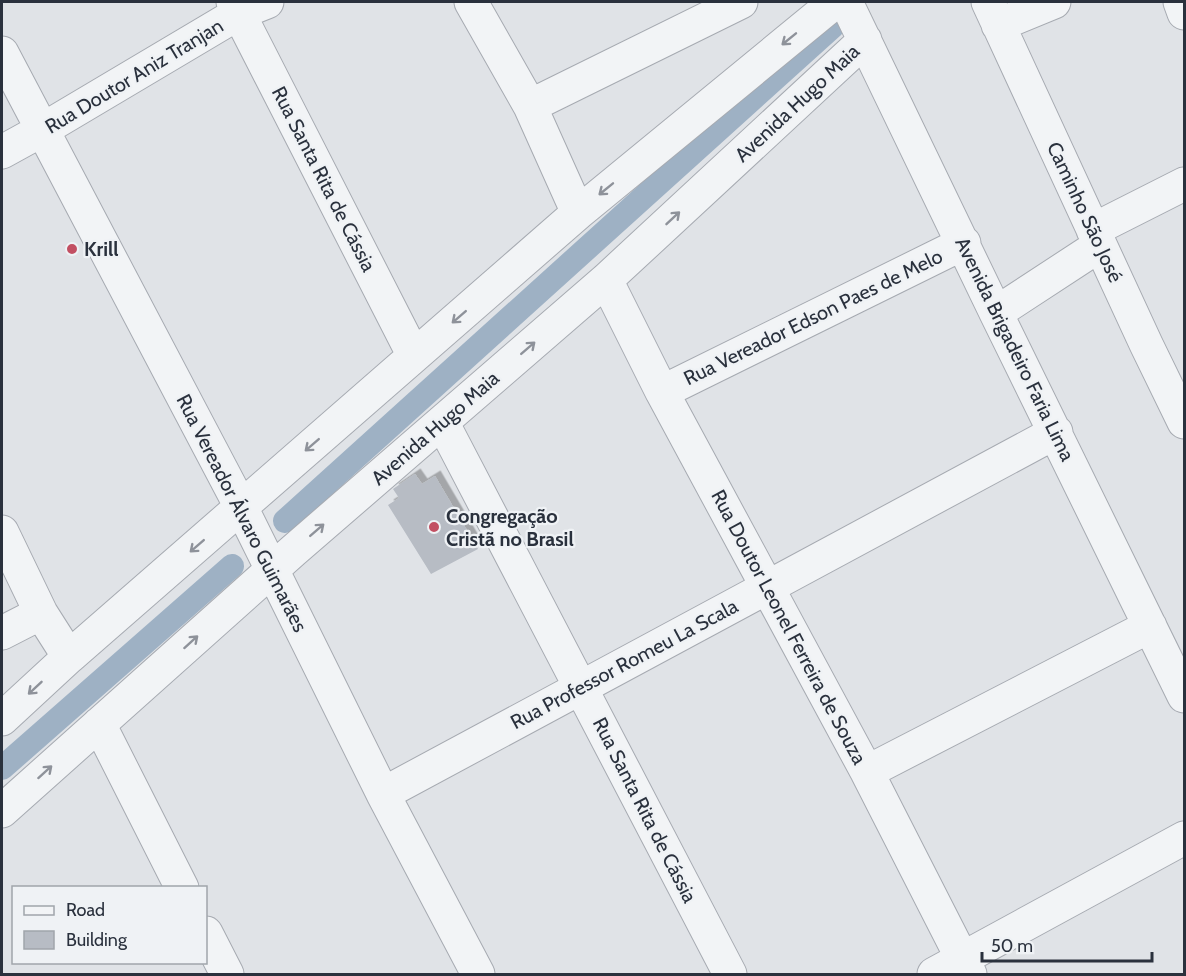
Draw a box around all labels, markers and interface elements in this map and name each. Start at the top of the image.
street label: Rua Doutor Aniz Tranjan [41,13,227,139]
one-way arrow [782,32,798,45]
street label: Avenida Hugo Maia [730,39,865,167]
street label: Rua Santa Rita de Cássia [267,82,381,276]
street label: Caminho São José [1042,138,1128,286]
one-way arrow [599,183,615,196]
one-way arrow [666,211,681,225]
street label: Avenida Brigadeiro Faria Lima [950,233,1080,465]
place label: Krill [84,237,118,261]
marker: Krill [65,242,79,256]
street label: Rua Vereador Edson Paes de Melo [680,244,946,390]
one-way arrow [452,310,467,324]
one-way arrow [520,341,535,355]
street label: Avenida Hugo Maia [366,366,504,490]
street label: Rua Vereador Álvaro Guimarães [171,390,313,636]
one-way arrow [305,438,320,452]
street label: Rua Doutor Leonel Ferreira de Souza [706,486,872,769]
place label: Congregação Cristã no Brasil [446,504,574,551]
marker: Congregação Cristã no Brasil [427,520,441,534]
one-way arrow [309,523,324,537]
one-way arrow [189,539,205,552]
street label: Rua Professor Romeu La Scala [506,594,742,734]
one-way arrow [183,635,198,649]
one-way arrow [28,681,43,695]
street label: Rua Santa Rita de Cássia [588,713,702,907]
one-way arrow [37,765,52,779]
legend [12,886,207,964]
text: Road [66,899,105,921]
scale bar [982,925,1152,963]
text: Building [66,929,128,951]
text: 50 m [991,935,1033,957]

